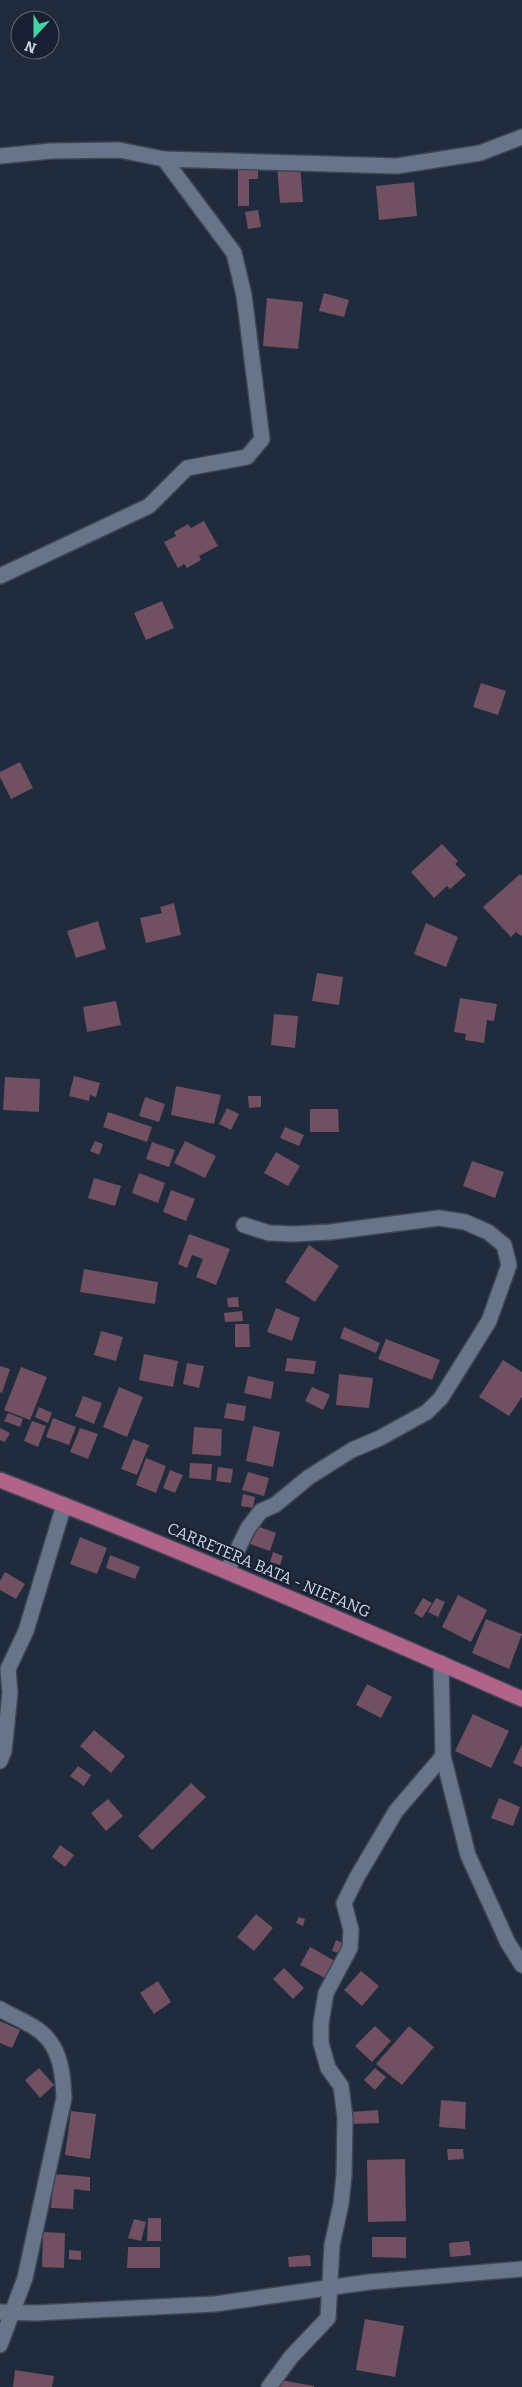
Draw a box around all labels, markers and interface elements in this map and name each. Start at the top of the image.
north arrow [10,10,60,60]
text: N [22,37,39,57]
street label: CARRETERA BATA - NIEFANG [164,1518,374,1622]

